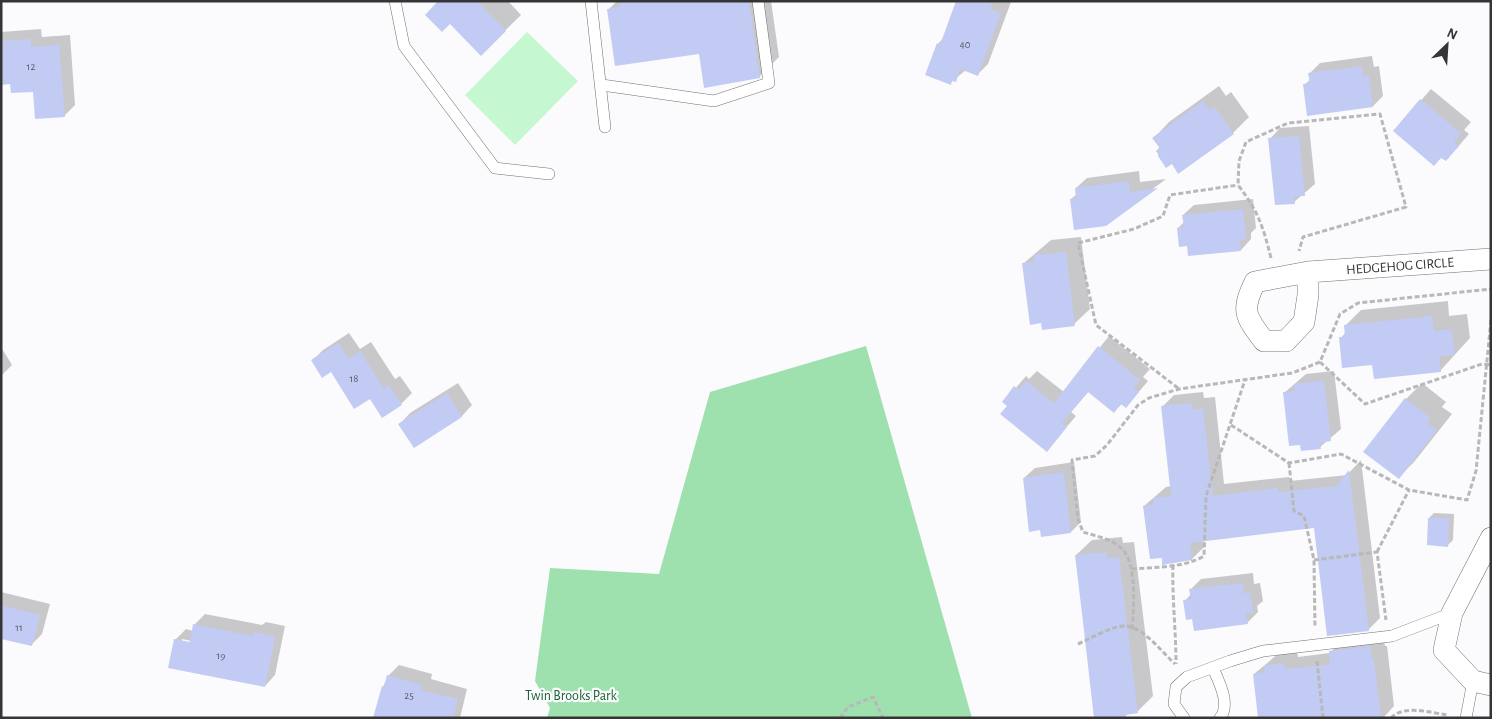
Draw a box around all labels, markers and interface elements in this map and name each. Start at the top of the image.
north arrow [1422,20,1472,70]
text: N [1445,26,1459,43]
house number: 40 [959,39,971,50]
house number: 12 [27,61,35,72]
street label: HEDGEHOG CIRCLE [1346,256,1455,277]
house number: 18 [350,373,359,384]
house number: 11 [15,622,23,633]
house number: 19 [217,650,225,661]
park label: Twin Brooks Park [525,689,618,703]
house number: 25 [404,690,414,701]

